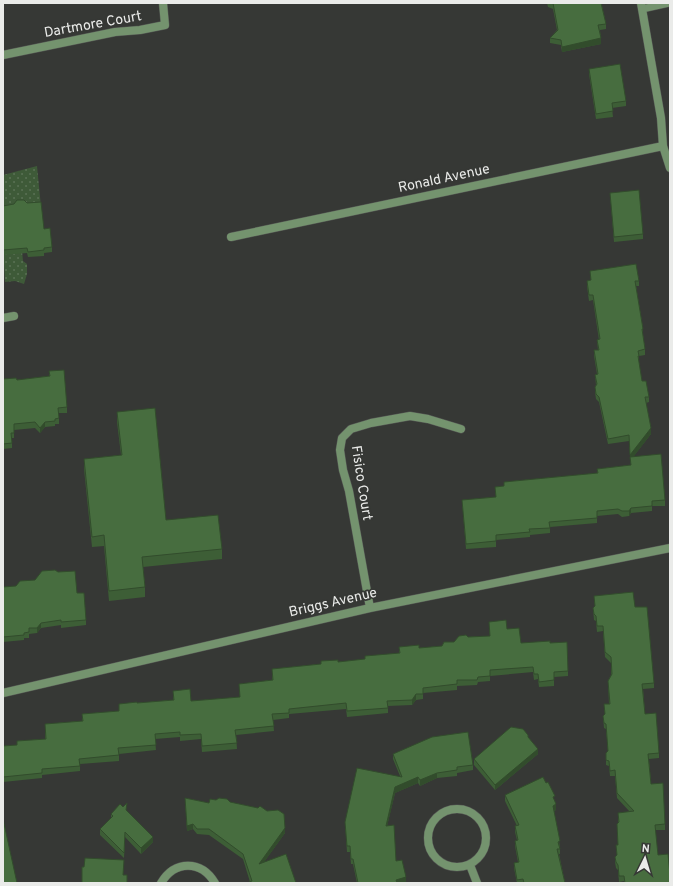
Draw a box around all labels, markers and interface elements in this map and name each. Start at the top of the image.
street label: Dartmore Court [43,8,143,42]
street label: Ronald Avenue [397,161,491,197]
street label: Fisico Court [347,444,375,522]
street label: Briggs Avenue [287,585,379,621]
north arrow [625,838,665,878]
text: N [641,842,650,856]

